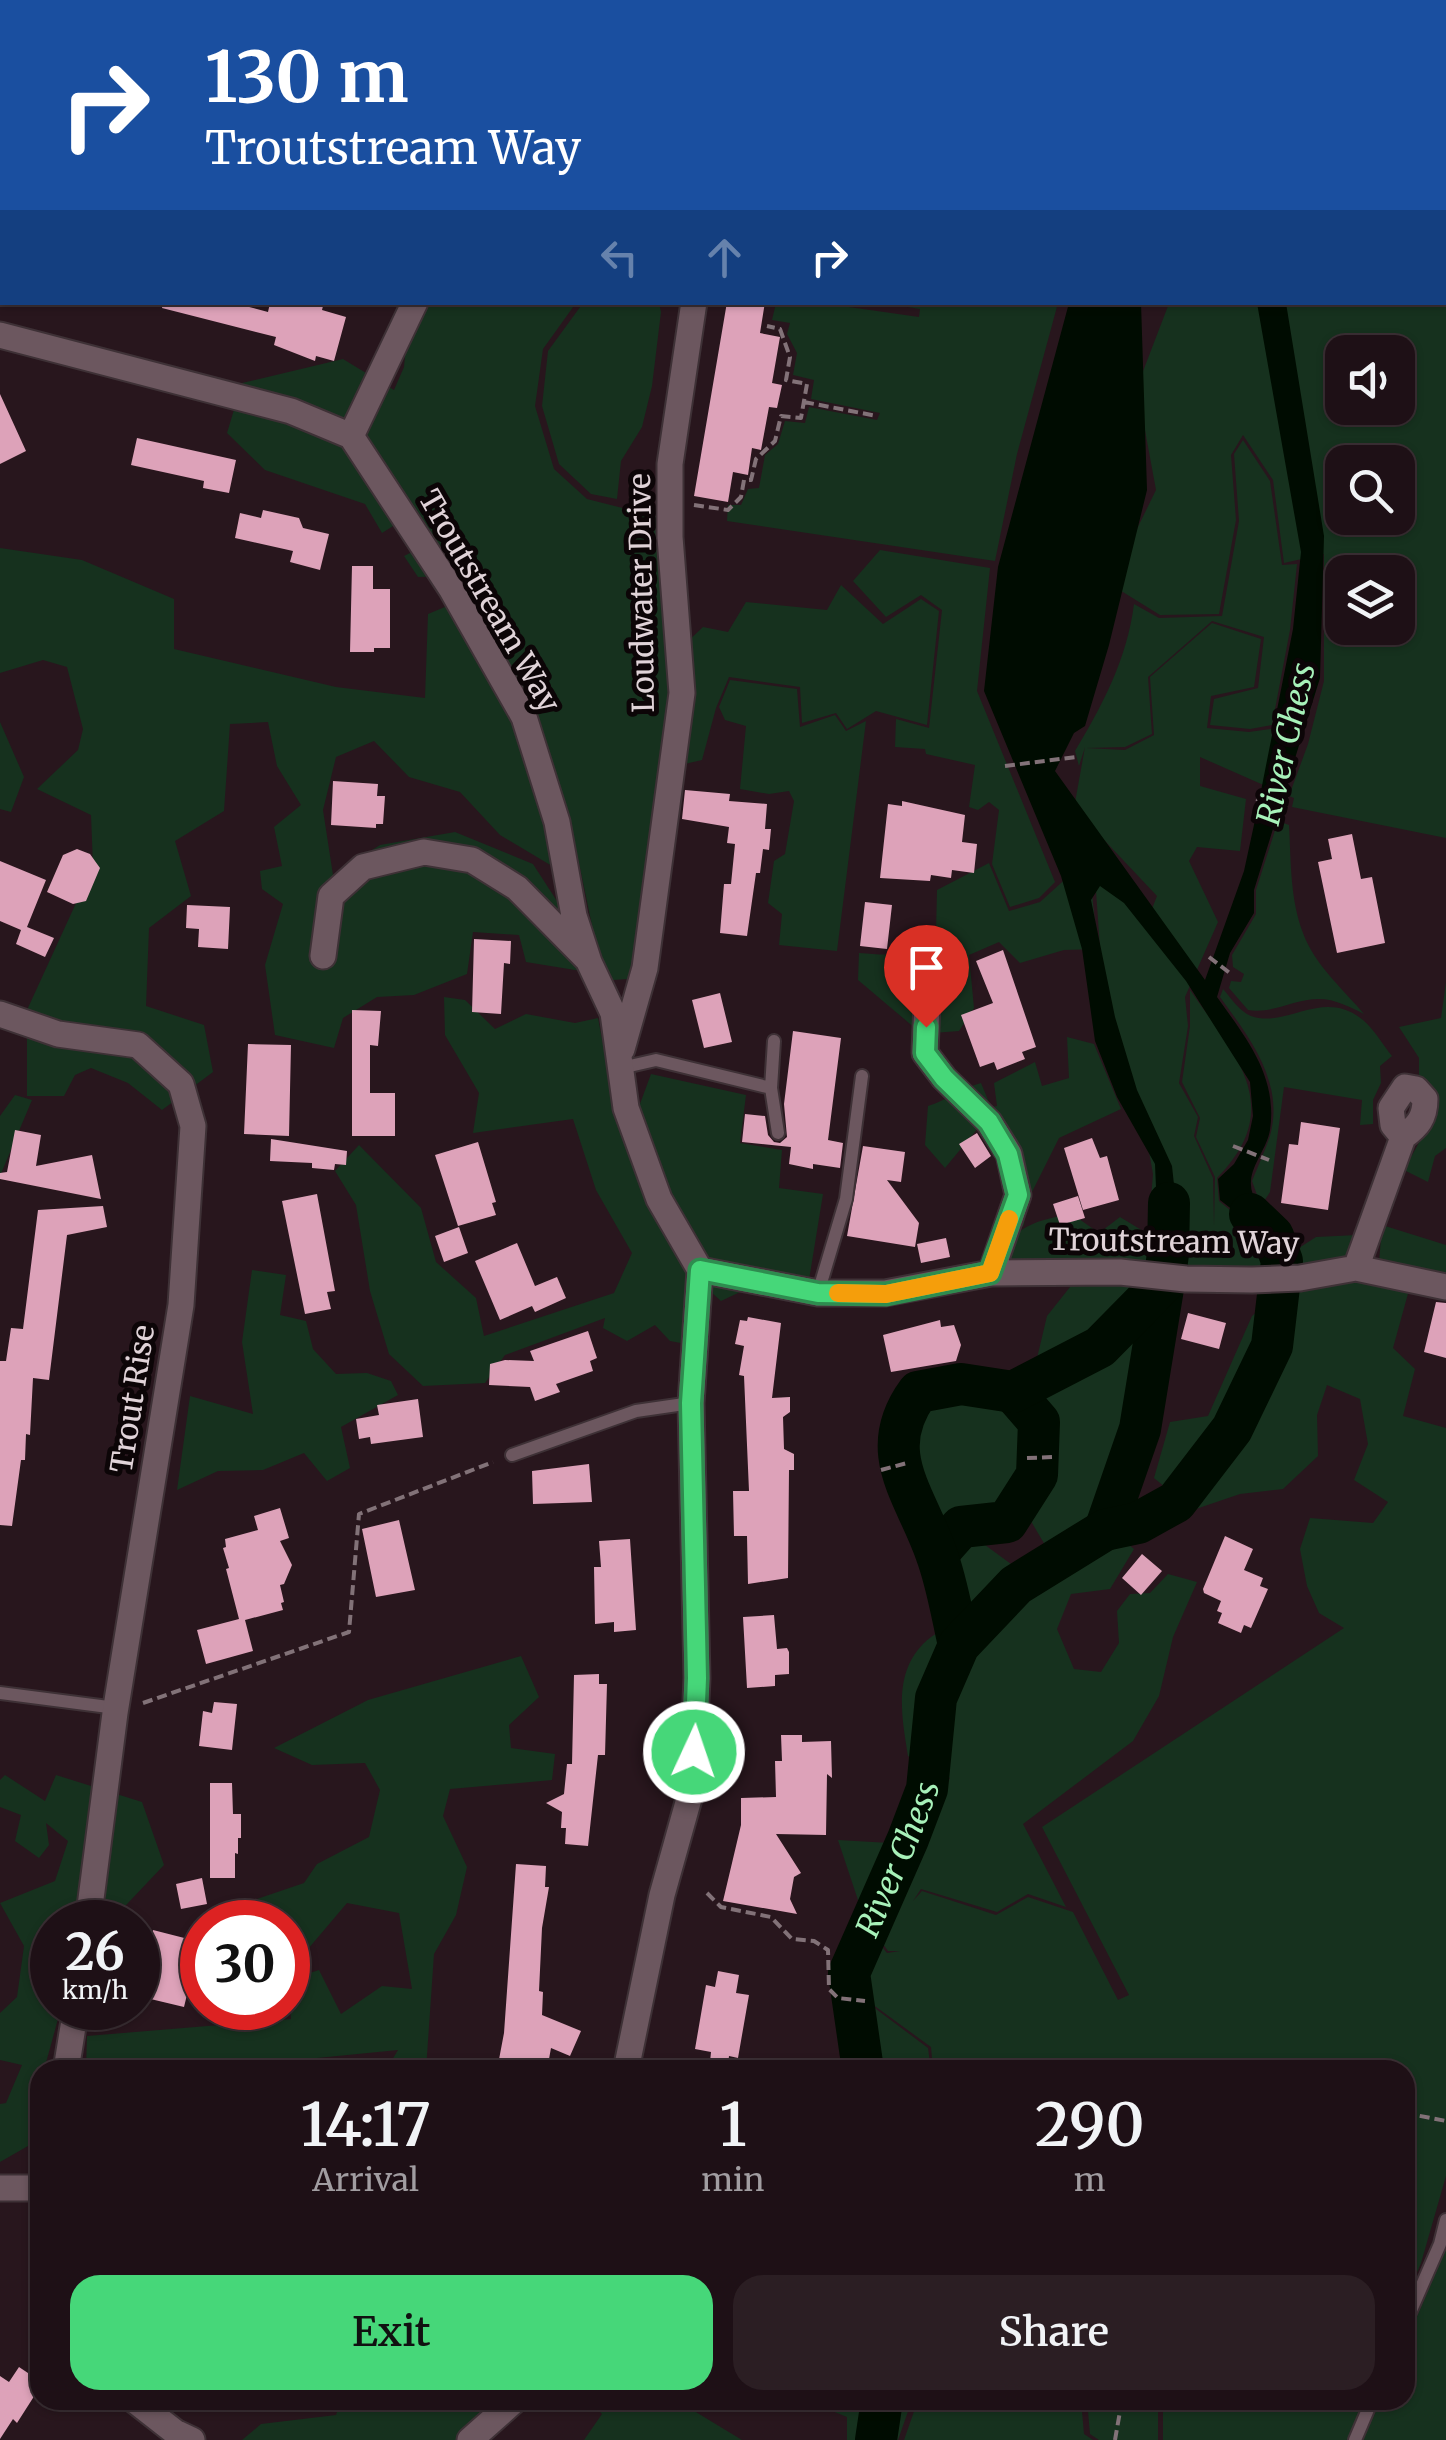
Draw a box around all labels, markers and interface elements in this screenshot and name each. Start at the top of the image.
text: 130 m [205,33,409,121]
icon: right [40,40,170,170]
text: Troutstream Way [205,120,581,176]
icon: left [592,230,647,285]
icon: ahead [697,230,752,285]
icon: right [802,230,857,285]
map controls [1325,335,1415,645]
button: sound [1325,335,1415,425]
button: search [1325,445,1415,535]
street label: Loudwater Drive [620,473,662,713]
street label: Troutstream Way [411,482,569,719]
button: layers [1325,555,1415,645]
water label: River Chess [1248,659,1324,829]
pin [884,925,969,1028]
icon: arrive [899,940,954,995]
street label: Troutstream Way [1048,1220,1300,1262]
street label: Trout Rise [102,1322,162,1476]
position arrow [642,1700,746,1804]
water label: River Chess [847,1780,948,1943]
speed limit sign: 30 [180,1900,310,2030]
text: 26 [65,1921,125,1984]
text: km/h [62,1974,128,2006]
text: 14:17 [300,2087,431,2162]
text: 1 [719,2087,747,2162]
text: 290 [1035,2087,1145,2162]
text: Arrival [312,2160,419,2200]
text: min [701,2160,765,2200]
text: m [1074,2160,1106,2200]
button: Exit [70,2275,713,2390]
button: Share [733,2275,1375,2390]

